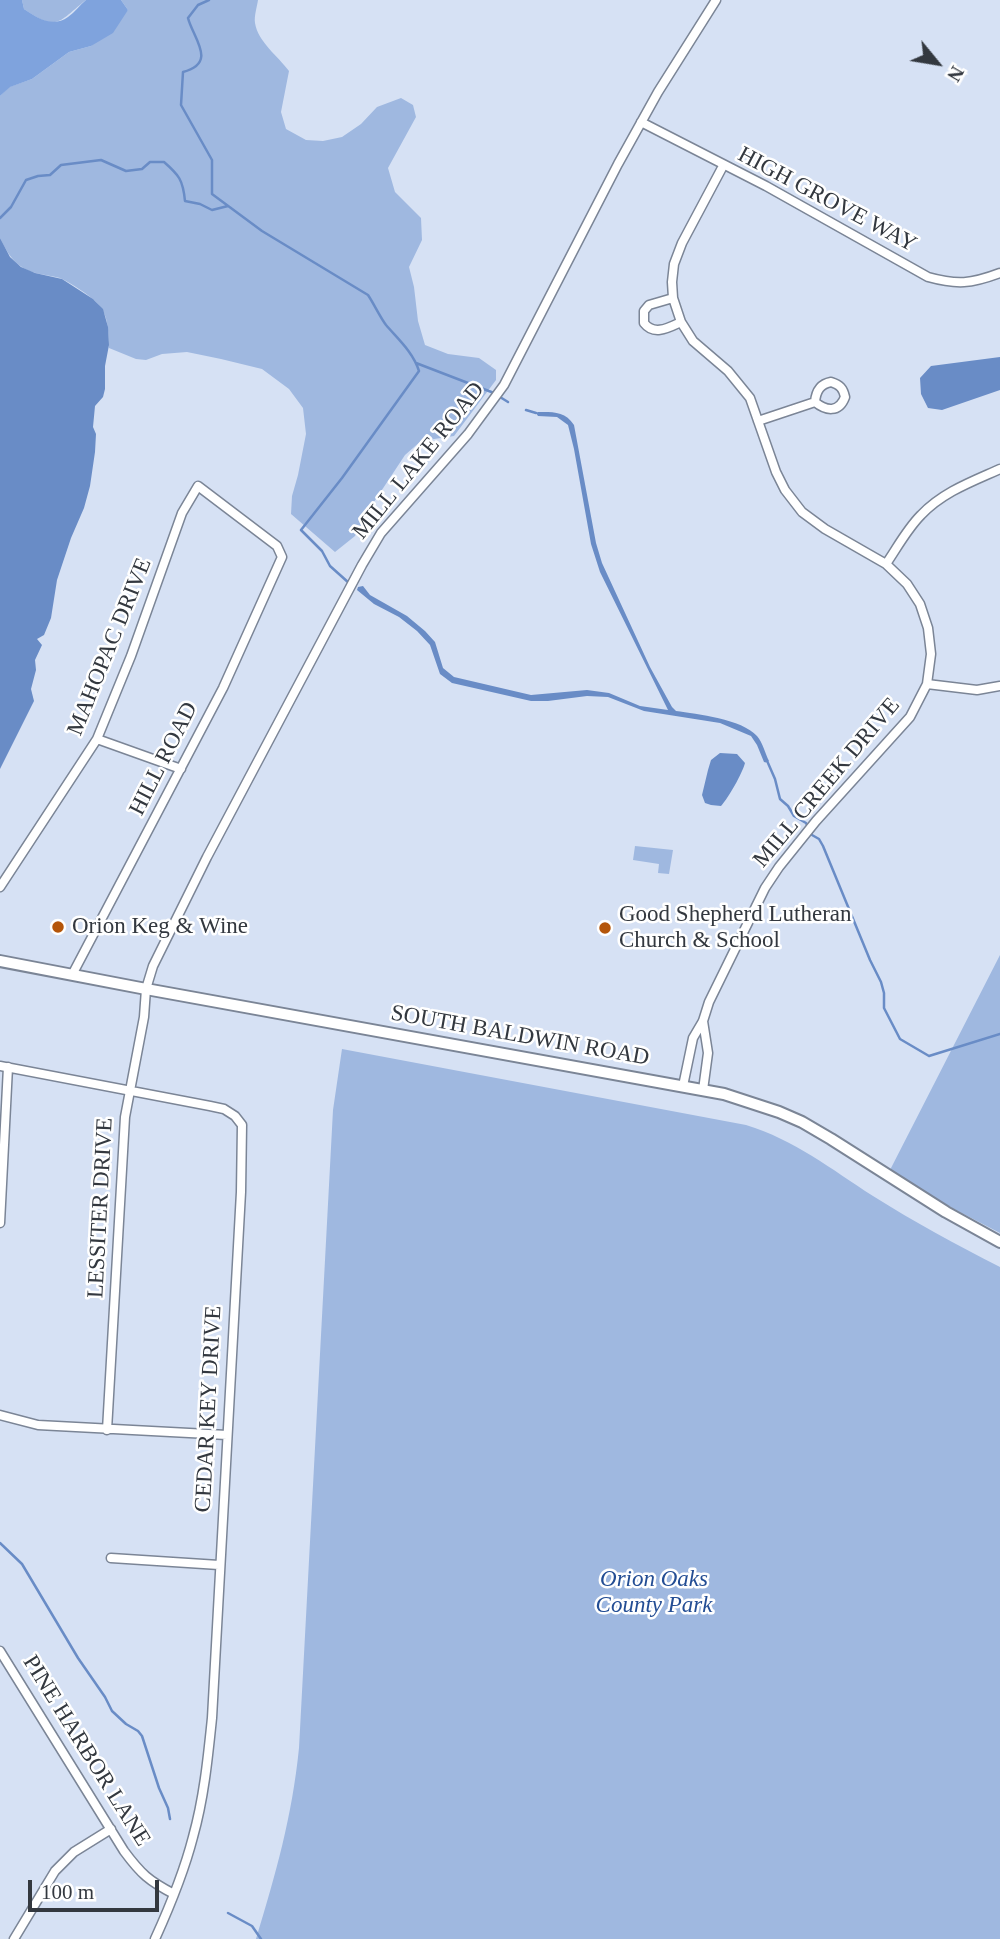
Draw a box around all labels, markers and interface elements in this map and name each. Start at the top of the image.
north arrow [902,28,972,98]
text: N [943,63,968,85]
street label: HIGH GROVE WAY [733,141,921,259]
street label: MILL LAKE ROAD [347,377,491,545]
street label: MAHOPAC DRIVE [62,554,158,740]
street label: MILL CREEK DRIVE [748,692,906,874]
street label: HILL ROAD [124,698,204,820]
place label: Good Shepherd Lutheran Church & School [619,901,851,955]
place label: Orion Keg & Wine [72,913,248,941]
marker: Orion Keg & Wine [50,919,66,935]
marker: Good Shepherd Lutheran Church & School [597,920,613,936]
street label: SOUTH BALDWIN ROAD [389,1000,651,1072]
street label: LESSITER DRIVE [82,1117,120,1299]
street label: CEDAR KEY DRIVE [190,1305,228,1513]
park label: Orion Oaks County Park [596,1566,712,1620]
street label: PINE HARBOR LANE [16,1650,156,1852]
scale bar [32,1866,163,1910]
text: 100 m [41,1880,94,1904]

